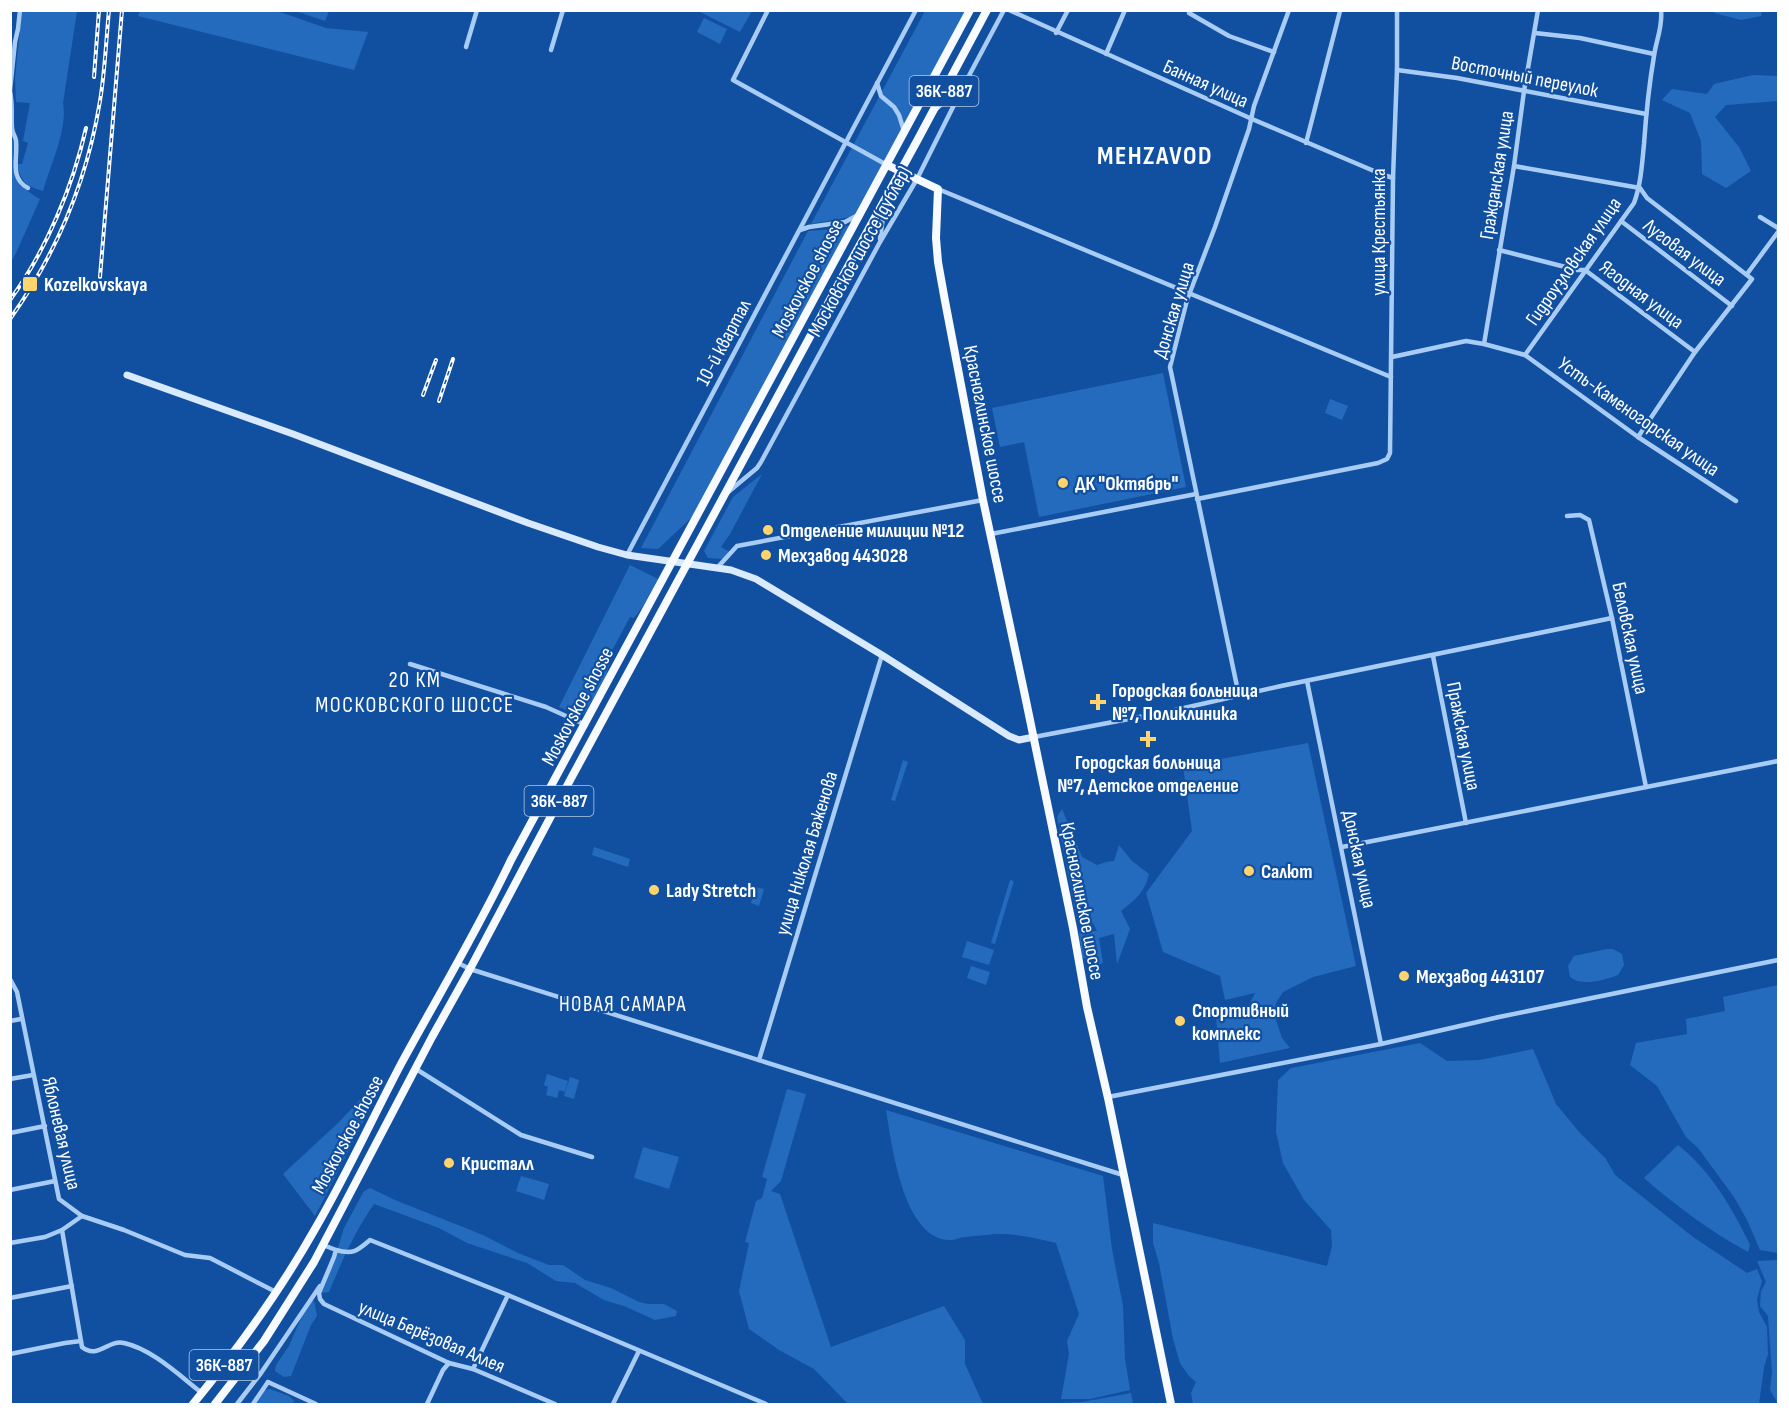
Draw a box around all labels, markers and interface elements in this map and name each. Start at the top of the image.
street label: Восточный переулок [1449,51,1601,103]
street label: Банная улица [1159,54,1252,113]
road number: 36К-887 [910,76,978,106]
street label: Гражданская улица [1475,109,1519,241]
district label: MEHZAVOD [1097,141,1213,172]
street label: Московское шоссе (дублер) [803,162,917,341]
street label: улица Крестьянка [1367,168,1391,296]
street label: Гидроузловская улица [1521,193,1627,330]
street label: Луговая улица [1637,213,1731,292]
street label: Moskovskoe shosse [767,215,849,342]
street label: Ягодная улица [1595,255,1688,334]
street label: Донская улица [1148,259,1200,361]
place label: Kozelkovskaya [44,273,147,297]
marker: Kozelkovskaya [21,275,39,293]
street label: 10-й квартал [691,295,757,390]
street label: Красноглинское шоссе [958,343,1012,505]
street label: Усть-Каменогорская улица [1553,352,1724,482]
place label: ДК "Октябрь" [1075,472,1178,496]
marker: ДК "Октябрь" [1056,476,1070,490]
place label: Отделение милиции №12 [780,519,964,543]
marker: Отделение милиции №12 [761,523,775,537]
place label: Мехзавод 443028 [778,544,908,568]
marker: Мехзавод 443028 [759,548,773,562]
street label: Беловская улица [1606,580,1654,696]
street label: Moskovskoe shosse [537,643,619,770]
district label: 20 КМ МОСКОВСКОГО ШОССЕ [315,667,515,719]
place label: Городская больница №7, Поликлиника [1112,679,1258,726]
street label: Пражская улица [1441,680,1485,792]
marker: Городская больница №7, Поликлиника [1089,693,1107,711]
marker: Городская больница №7, Детское отделение [1139,730,1157,748]
place label: Городская больница №7, Детское отделение [1057,751,1239,798]
street label: улица Николая Баженова [771,768,843,938]
road number: 36К-887 [524,786,594,816]
street label: Донская улица [1337,808,1381,910]
street label: Красноглинское шоссе [1055,820,1109,982]
place label: Салют [1261,860,1312,884]
marker: Салют [1242,864,1256,878]
place label: Lady Stretch [666,879,756,903]
marker: Lady Stretch [647,883,661,897]
place label: Мехзавод 443107 [1416,965,1544,989]
marker: Мехзавод 443107 [1397,969,1411,983]
district label: НОВАЯ САМАРА [559,992,687,1017]
place label: Спортивный комплекс [1192,999,1289,1046]
marker: Спортивный комплекс [1173,1014,1187,1028]
street label: Moskovskoe shosse [307,1071,389,1198]
street label: Яблоневая улица [36,1074,86,1192]
place label: Кристалл [461,1152,534,1176]
marker: Кристалл [442,1156,456,1170]
street label: улица Берёзовая Аллея [355,1295,509,1379]
road number: 36К-887 [190,1350,258,1380]

